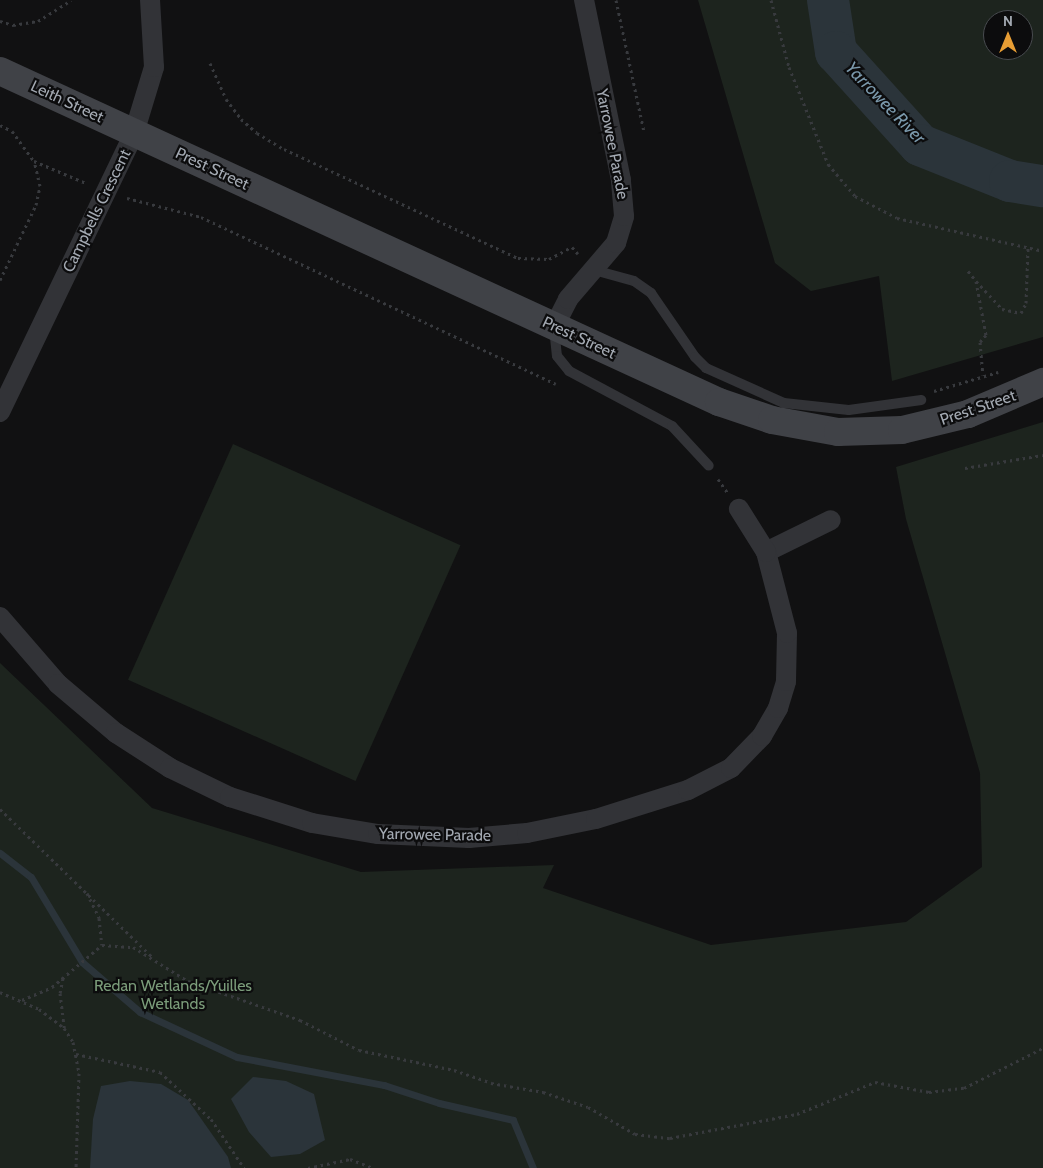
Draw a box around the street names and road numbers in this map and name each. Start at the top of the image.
street label: Leith Street [27,77,107,127]
street label: Yarrowee Parade [592,87,632,201]
street label: Prest Street [172,144,252,194]
street label: Campbells Crescent [59,146,135,276]
street label: Prest Street [539,313,619,363]
street label: Prest Street [938,386,1018,430]
street label: Yarrowee Parade [379,824,491,846]

